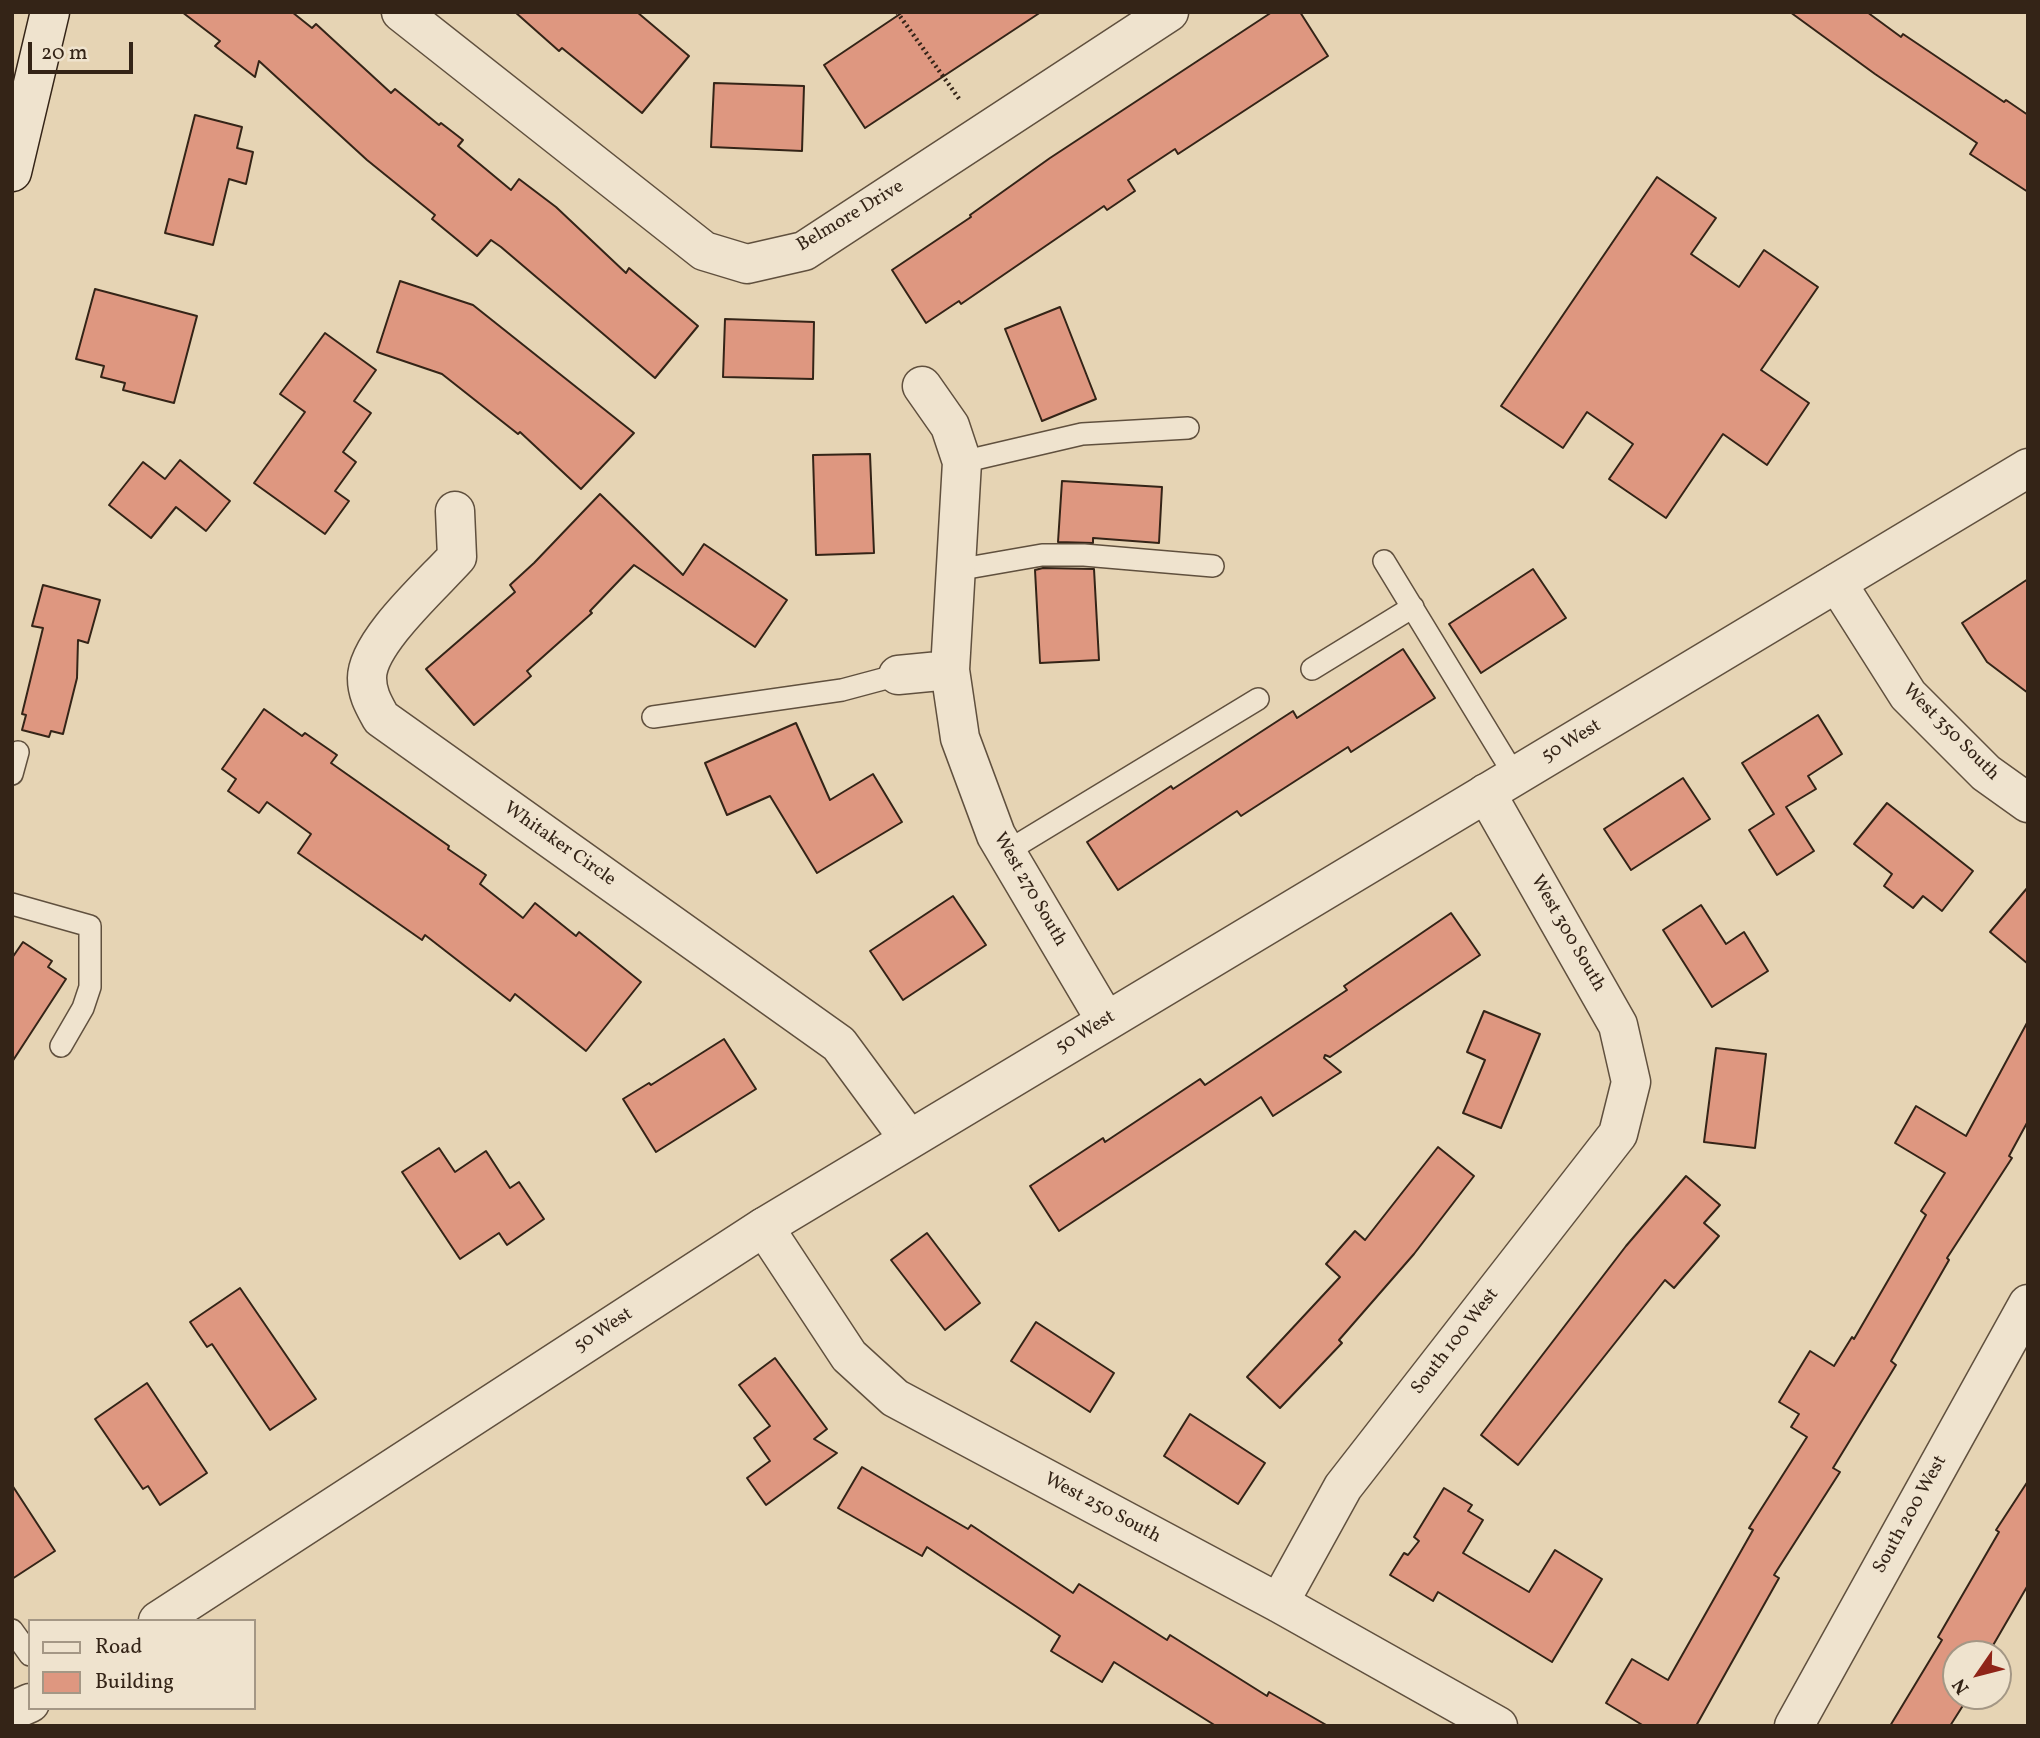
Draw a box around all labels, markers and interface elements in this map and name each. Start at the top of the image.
scale bar [32,28,136,72]
text: 20 m [41,39,87,68]
street label: Belmore Drive [793,176,909,258]
street label: West 350 South [1897,680,2003,786]
street label: 50 West [1538,715,1606,769]
street label: Whitaker Circle [499,798,619,892]
street label: West 270 South [987,829,1071,951]
street label: West 300 South [1524,872,1610,996]
street label: 50 West [1052,1006,1120,1060]
street label: South 100 West [1407,1284,1505,1400]
street label: 50 West [570,1304,638,1358]
street label: South 200 West [1869,1452,1953,1578]
street label: West 250 South [1040,1469,1164,1549]
legend [28,1619,256,1710]
text: Road [95,1633,142,1662]
north arrow [1942,1640,2012,1710]
text: Building [95,1668,174,1697]
text: N [1947,1673,1976,1699]

